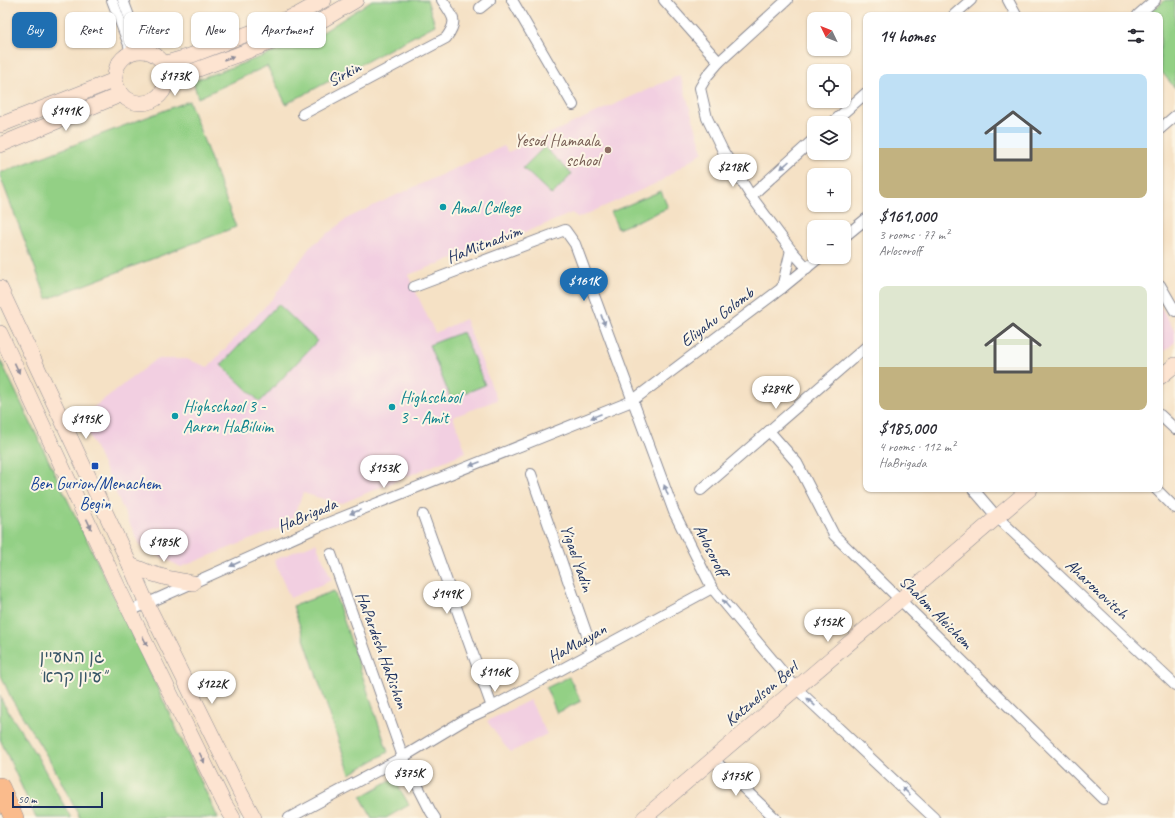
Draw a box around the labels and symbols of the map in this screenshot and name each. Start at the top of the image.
north arrow [807,12,851,56]
one-way arrow [224,54,236,60]
street label: Sirkin [324,56,366,91]
pin: $173K [147,63,203,97]
pin: $141K [38,98,94,132]
place label: Yesod Hamaala school [514,130,603,171]
marker: Yesod Hamaala school [603,145,613,155]
pin: $218K [705,154,761,188]
one-way arrow [780,161,790,170]
place label: Amal College [451,197,522,218]
marker: Amal College [438,202,448,212]
street label: HaMitnadvim [443,220,526,268]
pin: $161K [556,268,612,302]
street label: Eliyahu Golomb [676,282,759,351]
one-way arrow [600,314,606,326]
one-way arrow [13,362,20,374]
pin: $284K [748,376,804,410]
place label: Highschool 3 - Amit [400,387,464,428]
place label: Highschool 3 - Aaron HaBiluim [183,396,275,437]
marker: Highschool 3 - Amit [387,402,397,412]
pin: $195K [58,406,114,440]
marker: Highschool 3 - Aaron HaBiluim [170,411,180,421]
one-way arrow [589,413,601,419]
pin: $153K [356,455,412,489]
marker: Ben Gurion/Menachem Begin [90,461,100,471]
one-way arrow [469,461,481,467]
place label: Ben Gurion/Menachem Begin [30,473,162,514]
one-way arrow [662,483,668,495]
street label: HaBrigada [274,493,341,537]
one-way arrow [348,510,360,516]
one-way arrow [86,518,92,529]
street label: Arlosoroff [689,520,735,583]
street label: Yigael Yadin [556,522,599,596]
pin: $185K [136,529,192,563]
street label: Aharonovitch [1061,555,1134,624]
one-way arrow [230,561,241,567]
street label: Shalom Aleichem [895,571,978,654]
pin: $149K [419,581,475,615]
street label: HaPardesh HaRishon [351,589,413,713]
one-way arrow [721,599,730,610]
pin: $152K [800,609,856,643]
street label: HaMaayan [544,618,610,668]
one-way arrow [142,636,148,647]
park label: גן המעיין "עיון קרא" [38,646,110,687]
street label: Katznelson Berl [720,655,804,731]
pin: $116K [467,659,523,693]
pin: $122K [184,671,240,705]
one-way arrow [806,697,816,707]
one-way arrow [199,752,205,764]
pin: $375K [381,760,437,794]
pin: $175K [708,763,764,797]
one-way arrow [901,786,911,796]
scale bar [12,790,103,809]

